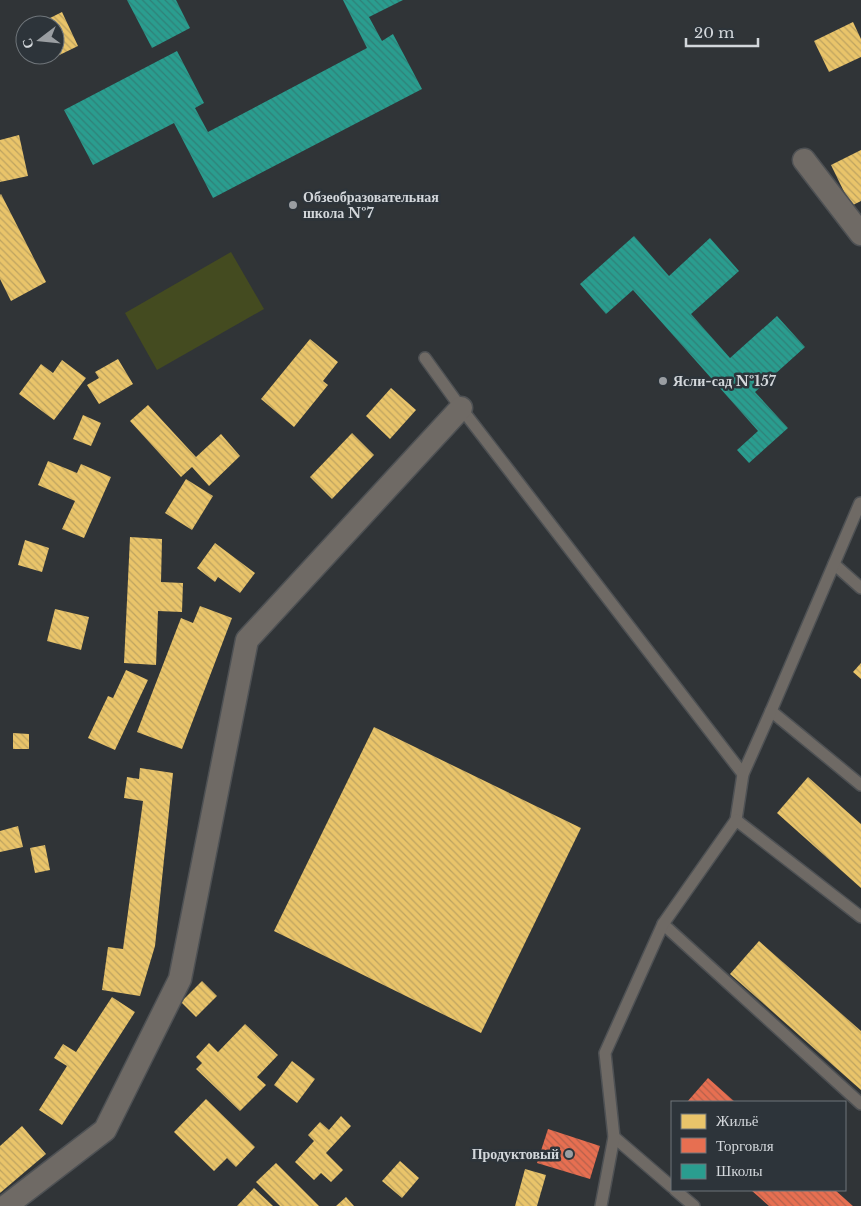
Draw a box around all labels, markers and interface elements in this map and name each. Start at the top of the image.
north arrow [15,15,65,65]
scale bar [686,15,758,47]
text: 20 m [694,23,734,42]
text: С [17,36,38,51]
place label: Обзеобразовательная школа №7 [303,188,439,222]
marker: Обзеобразовательная школа №7 [287,199,299,211]
place label: Ясли-сад №157 [673,372,777,390]
marker: Ясли-сад №157 [657,375,669,387]
legend [671,1101,846,1191]
text: Жильё [716,1111,759,1130]
text: Торговля [716,1136,774,1155]
place label: Продуктовый [472,1145,559,1163]
marker: Продуктовый [563,1148,575,1160]
text: Школы [716,1161,763,1180]

